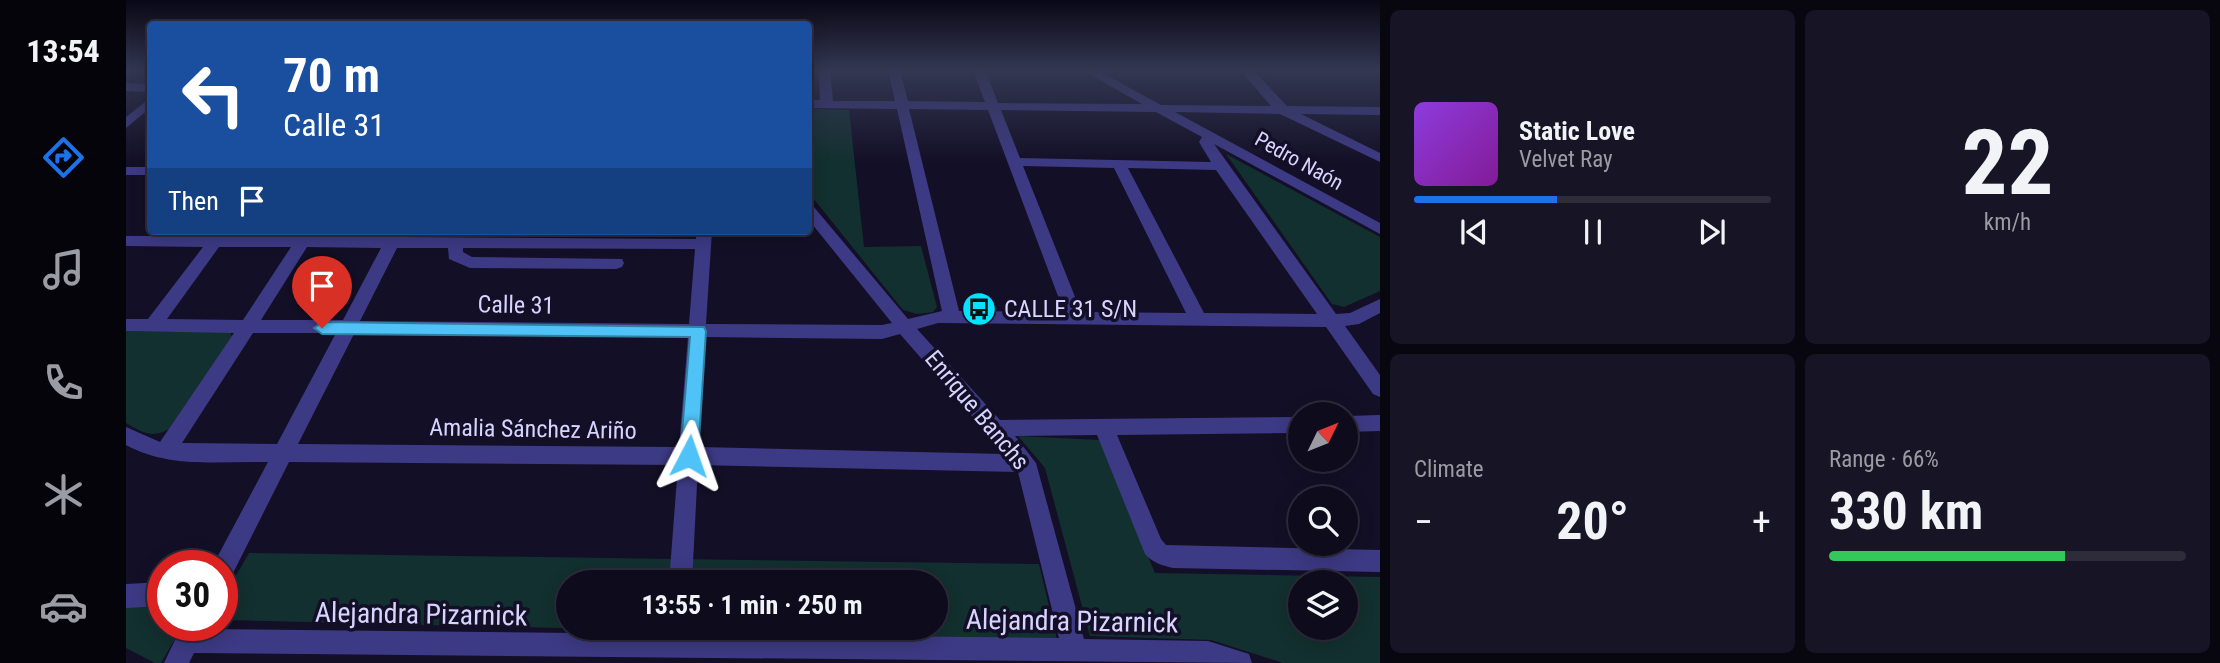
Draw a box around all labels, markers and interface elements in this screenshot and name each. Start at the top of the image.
text: 13:54 [26,32,100,70]
text: 70 m [283,47,380,104]
icon: left [168,49,259,140]
text: Calle 31 [283,106,385,144]
text: 22 [1962,110,2053,216]
text: Static Love [1519,116,1635,146]
street label: Pedro Naón [1251,127,1347,195]
icon: directions [39,133,88,182]
text: Velvet Ray [1519,146,1613,173]
icon: arrive [233,182,271,220]
text: Then [168,186,219,216]
text: km/h [1984,209,2031,236]
icon: previous [1455,213,1493,251]
icon: pause [1574,213,1612,251]
icon: next [1693,213,1731,251]
icon: music [39,245,88,294]
pin [292,256,352,328]
icon: arrive [303,267,341,305]
street label: Calle 31 [477,290,555,320]
bus stop icon: CALLE 31 S/N [960,290,998,328]
place label: CALLE 31 S/N [1004,295,1137,323]
street label: Enrique Banchs [919,345,1035,475]
icon: phone [39,358,88,407]
north arrow [1288,402,1358,472]
map controls [1288,402,1358,640]
street label: Amalia Sánchez Ariño [429,413,637,445]
position arrow [652,419,726,493]
text: Range · 66% [1829,446,1939,473]
text: Climate [1414,456,1484,483]
icon: climate [39,470,88,519]
text: 330 km [1829,481,1983,542]
button: search [1288,486,1358,556]
text: 20° [1556,491,1629,552]
text: − [1414,500,1433,544]
text: + [1752,500,1771,544]
speed limit sign: 30 [147,550,238,641]
button: layers [1288,570,1358,640]
icon: car [39,582,88,631]
text: 13:55 · 1 min · 250 m [642,590,862,620]
street label: Alejandra Pizarnick [315,596,528,632]
street label: Alejandra Pizarnick [966,603,1179,639]

